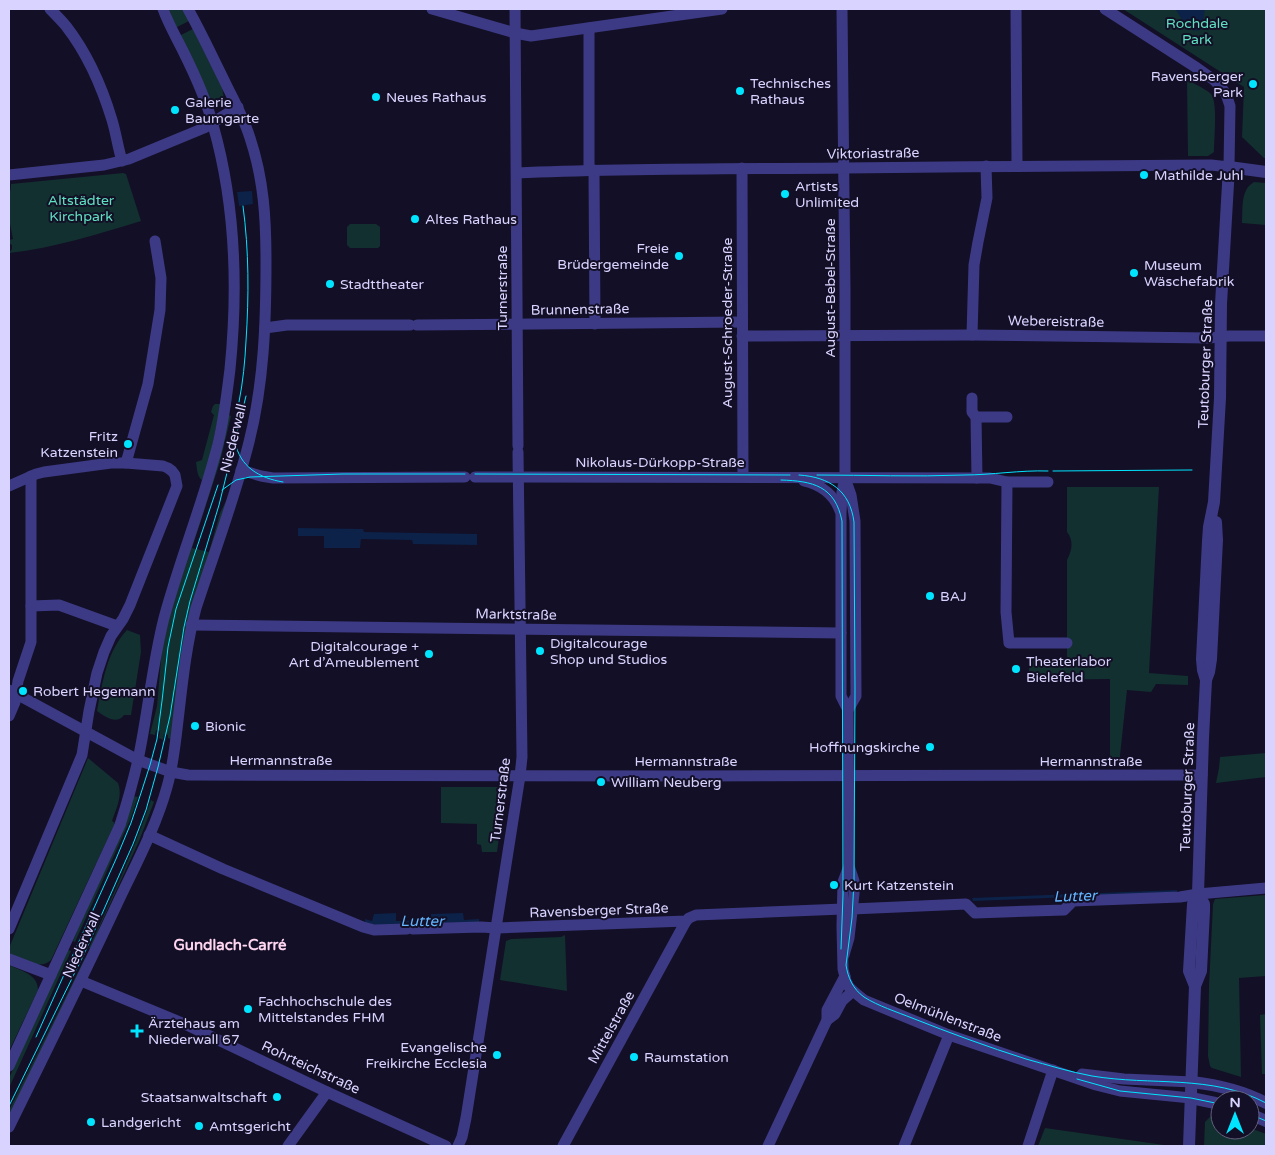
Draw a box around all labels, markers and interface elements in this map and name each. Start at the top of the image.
park label: Rochdale Park [1166,15,1228,48]
place label: Ravensberger Park [1151,68,1244,101]
place label: Technisches Rathaus [750,75,831,108]
marker: Ravensberger Park [1247,78,1259,90]
marker: Technisches Rathaus [734,85,746,97]
place label: Neues Rathaus [386,89,487,106]
marker: Neues Rathaus [370,91,382,103]
place label: Galerie Baumgarte [185,94,259,127]
marker: Galerie Baumgarte [169,104,181,116]
street label: Viktoriastraße [826,144,920,163]
place label: Mathilde Juhl [1154,167,1244,184]
marker: Mathilde Juhl [1138,169,1150,181]
place label: Artists Unlimited [795,178,859,211]
marker: Artists Unlimited [779,188,791,200]
park label: Altstädter Kirchpark [48,192,115,225]
place label: Altes Rathaus [425,211,517,228]
marker: Altes Rathaus [409,213,421,225]
street label: August-Bebel-Straße [822,218,839,358]
street label: August-Schroeder-Straße [719,238,736,408]
place label: Freie Brüdergemeinde [557,240,669,273]
street label: Turnerstraße [494,245,511,331]
marker: Freie Brüdergemeinde [673,250,685,262]
place label: Museum Wäschefabrik [1144,257,1235,290]
marker: Museum Wäschefabrik [1128,267,1140,279]
place label: Stadttheater [340,276,424,293]
marker: Stadttheater [324,278,336,290]
street label: Teutoburger Straße [1195,299,1216,429]
street label: Brunnenstraße [531,300,630,319]
street label: Webereistraße [1008,312,1104,331]
street label: Niederwall [217,402,250,474]
place label: Fritz Katzenstein [40,428,118,461]
marker: Fritz Katzenstein [122,438,134,450]
street label: Nikolaus-Dürkopp-Straße [575,454,745,471]
place label: BAJ [940,588,967,605]
marker: BAJ [924,590,936,602]
street label: Marktstraße [475,605,557,624]
place label: Digitalcourage Shop und Studios [550,635,668,668]
place label: Digitalcourage + Art d’Ameublement [288,638,420,671]
marker: Digitalcourage Shop und Studios [534,645,546,657]
marker: Digitalcourage + Art d’Ameublement [423,648,435,660]
place label: Theaterlabor Bielefeld [1026,653,1112,686]
marker: Theaterlabor Bielefeld [1010,663,1022,675]
place label: Robert Hegemann [33,683,155,700]
marker: Robert Hegemann [17,685,29,697]
place label: Bionic [205,718,246,735]
marker: Bionic [189,720,201,732]
street label: Teutoburger Straße [1177,722,1198,852]
place label: Hoffnungskirche [809,739,920,756]
marker: Hoffnungskirche [924,741,936,753]
street label: Hermannstraße [229,752,333,769]
street label: Hermannstraße [634,753,738,770]
street label: Hermannstraße [1039,753,1143,770]
street label: Turnerstraße [487,757,514,843]
place label: William Neuberg [611,774,722,791]
marker: William Neuberg [595,776,607,788]
place label: Kurt Katzenstein [844,877,954,894]
marker: Kurt Katzenstein [828,879,840,891]
water label: Lutter [1053,886,1099,906]
street label: Ravensberger Straße [529,900,669,921]
street label: Niederwall [59,910,104,981]
water label: Lutter [400,912,446,930]
district label: Gundlach-Carré [173,936,287,954]
street label: Mittelstraße [584,988,638,1067]
street label: Oelmühlenstraße [892,989,1004,1046]
place label: Fachhochschule des Mittelstandes FHM [258,993,392,1026]
marker: Fachhochschule des Mittelstandes FHM [242,1003,254,1015]
place label: Ärztehaus am Niederwall 67 [148,1015,240,1048]
marker: Ärztehaus am Niederwall 67 [130,1024,144,1038]
street label: Rohrteichstraße [259,1037,363,1098]
place label: Evangelische Freikirche Ecclesia [365,1039,487,1072]
marker: Evangelische Freikirche Ecclesia [491,1049,503,1061]
place label: Raumstation [644,1049,729,1066]
marker: Raumstation [628,1051,640,1063]
place label: Staatsanwaltschaft [141,1089,268,1106]
north arrow [1210,1090,1260,1140]
marker: Staatsanwaltschaft [271,1091,283,1103]
text: N [1229,1094,1241,1111]
place label: Landgericht [101,1114,182,1131]
marker: Landgericht [85,1116,97,1128]
place label: Amtsgericht [209,1118,292,1135]
marker: Amtsgericht [193,1120,205,1132]

